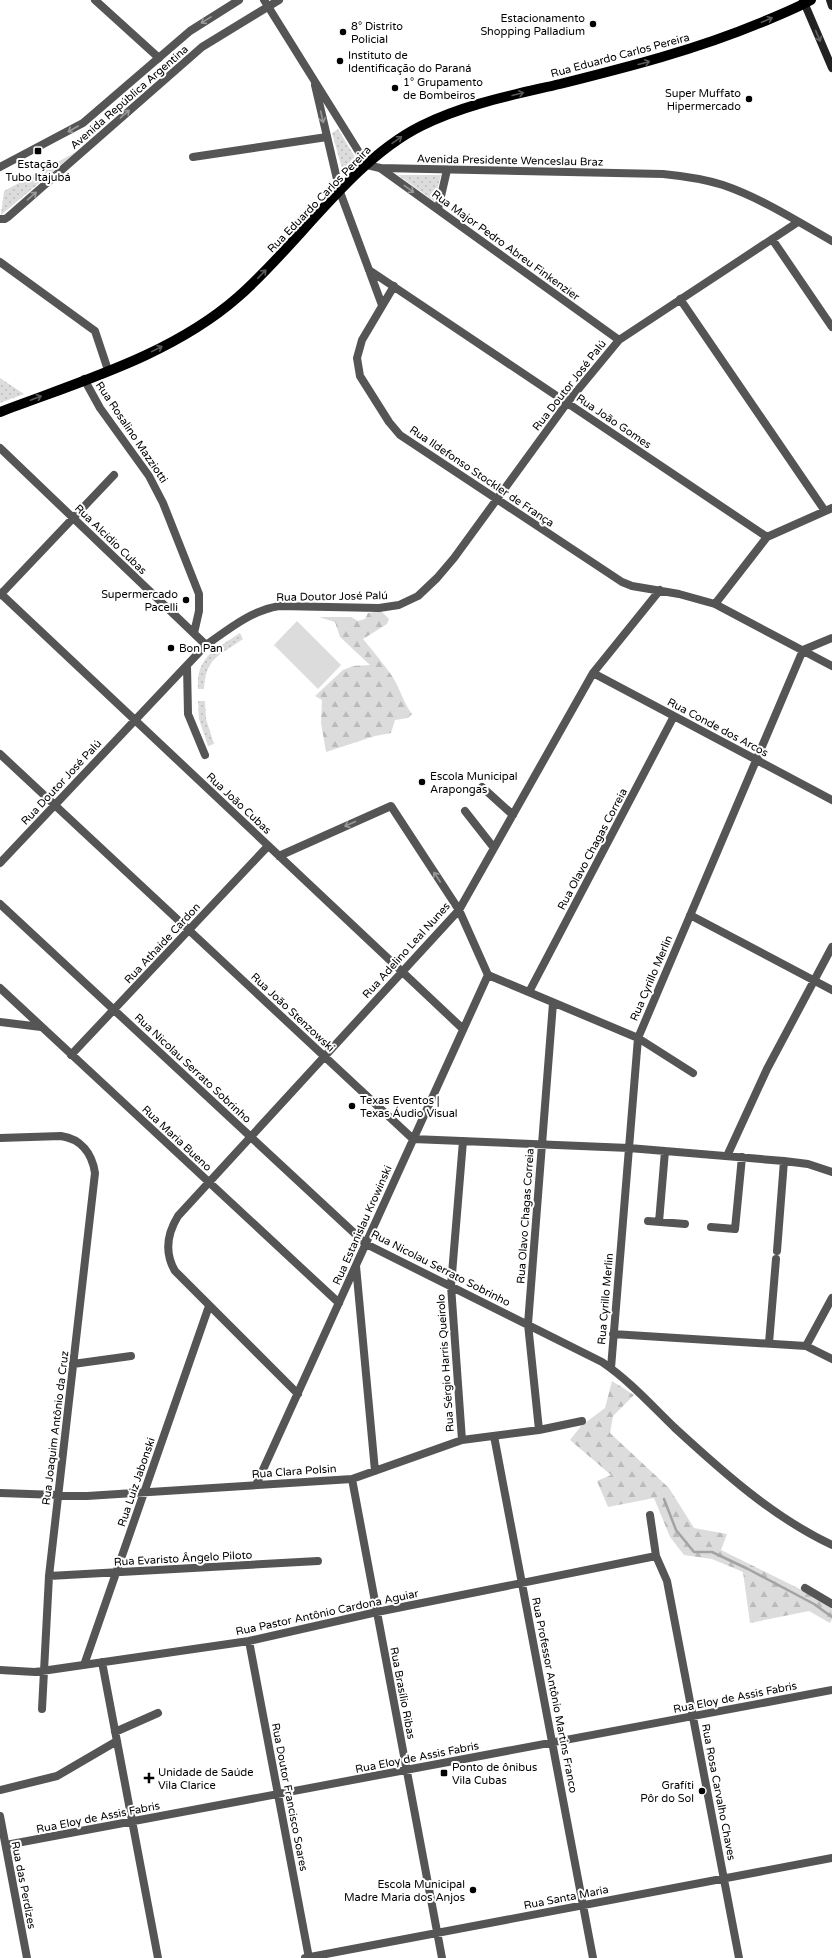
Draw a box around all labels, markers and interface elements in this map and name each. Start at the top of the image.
place label: Estacionamento Shopping Palladium [480,12,585,38]
one-way arrow [200,16,212,24]
one-way arrow [760,16,772,23]
marker: Estacionamento Shopping Palladium [588,19,598,29]
place label: 8° Distrito Policial [351,20,403,46]
marker: 8° Distrito Policial [338,27,348,37]
one-way arrow [815,30,823,42]
street label: Rua Eduardo Carlos Pereira [549,31,691,80]
street label: Avenida República Argentina [68,43,191,152]
place label: Instituto de Identificação do Paraná [348,49,471,75]
marker: Instituto de Identificação do Paraná [335,56,345,66]
one-way arrow [637,59,650,66]
place label: 1° Grupamento de Bombeiros [403,76,483,102]
marker: 1° Grupamento de Bombeiros [390,83,400,93]
place label: Super Muffato Hipermercado [665,87,741,113]
one-way arrow [511,89,524,97]
marker: Super Muffato Hipermercado [744,94,754,104]
one-way arrow [120,110,131,119]
one-way arrow [319,110,326,123]
one-way arrow [67,125,79,133]
one-way arrow [391,136,402,144]
street label: Rua Eduardo Carlos Pereira [265,143,374,255]
marker: Estação Tubo Itajubá [33,146,43,156]
street label: Avenida Presidente Wenceslau Braz [417,152,604,169]
place label: Estação Tubo Itajubá [5,158,71,184]
one-way arrow [403,184,414,193]
street label: Rua Major Pedro Abreu Finkenzier [429,187,583,304]
one-way arrow [27,191,38,200]
one-way arrow [257,269,267,279]
street label: Rua Doutor José Palú [530,337,609,433]
one-way arrow [150,345,162,352]
street label: Rua Rosalino Mazziotti [93,379,170,485]
street label: Rua João Gomes [574,391,654,451]
one-way arrow [30,394,42,402]
street label: Rua Ildefonso Stockler de França [407,423,556,530]
street label: Rua Alcídio Cubas [72,502,149,577]
place label: Supermercado Pacelli [101,588,178,614]
street label: Rua Doutor José Palú [276,589,388,604]
marker: Supermercado Pacelli [181,595,191,605]
place label: Bon Pan [179,642,223,655]
marker: Bon Pan [166,643,176,653]
street label: Rua Conde dos Arcos [665,695,770,760]
street label: Rua Doutor José Palú [18,737,104,828]
street label: Rua João Cubas [204,770,274,837]
place label: Escola Municipal Arapongas [430,770,518,796]
marker: Escola Municipal Arapongas [417,777,427,787]
street label: Rua Olavo Chagas Correia [555,786,630,912]
one-way arrow [344,821,356,829]
one-way arrow [433,872,441,883]
street label: Rua Athaíde Cardon [122,900,203,986]
street label: Rua Adelino Leal Nunes [360,900,453,1001]
street label: Rua Cyrillo Merlin [628,933,675,1023]
street label: Rua João Stenzowski [248,970,337,1054]
street label: Rua Nicolau Serrato Sobrinho [132,1011,254,1126]
place label: Texas Eventos | Texas Áudio Visual [360,1094,458,1120]
marker: Texas Eventos | Texas Áudio Visual [347,1101,357,1111]
street label: Rua Maria Bueno [139,1103,214,1174]
street label: Rua Olavo Chagas Correia [514,1148,537,1284]
street label: Rua Estanislau Krowinski [330,1163,395,1287]
street label: Rua Nicolau Serrato Sobrinho [369,1228,513,1309]
street label: Rua Cyrillo Merlin [595,1253,616,1345]
street label: Rua Sérgio Harris Queirolo [434,1293,457,1432]
street label: Rua Joaquim Antônio da Cruz [40,1350,71,1506]
street label: Rua Luiz Jabonski [115,1436,158,1528]
street label: Rua Clara Polsin [251,1462,337,1481]
street label: Rua Evaristo Ângelo Piloto [113,1548,253,1569]
street label: Rua Pastor Antônio Cardona Aguiar [234,1587,420,1638]
street label: Rua Professor Antônio Martins Franco [529,1596,580,1794]
street label: Rua Brasílio Ribas [387,1646,418,1740]
street label: Rua Eloy de Assis Fabris [672,1679,798,1716]
street label: Rua Doutor Francisco Soares [269,1722,310,1872]
street label: Rua Rosa Carvalho Chaves [699,1723,738,1862]
street label: Rua Eloy de Assis Fabris [354,1739,480,1776]
place label: Ponto de ônibus Vila Cubas [452,1761,537,1787]
place label: Unidade de Saúde Vila Clarice [158,1766,254,1792]
marker: Ponto de ônibus Vila Cubas [439,1768,449,1778]
marker: Unidade de Saúde Vila Clarice [143,1772,155,1784]
place label: Grafíti Pôr do Sol [640,1779,694,1805]
marker: Grafíti Pôr do Sol [697,1786,707,1796]
street label: Rua Eloy de Assis Fabris [35,1799,161,1836]
street label: Rua das Perdizes [9,1840,38,1930]
place label: Escola Municipal Madre Maria dos Anjos [344,1878,465,1904]
street label: Rua Santa Maria [522,1883,610,1912]
marker: Escola Municipal Madre Maria dos Anjos [468,1885,478,1895]

